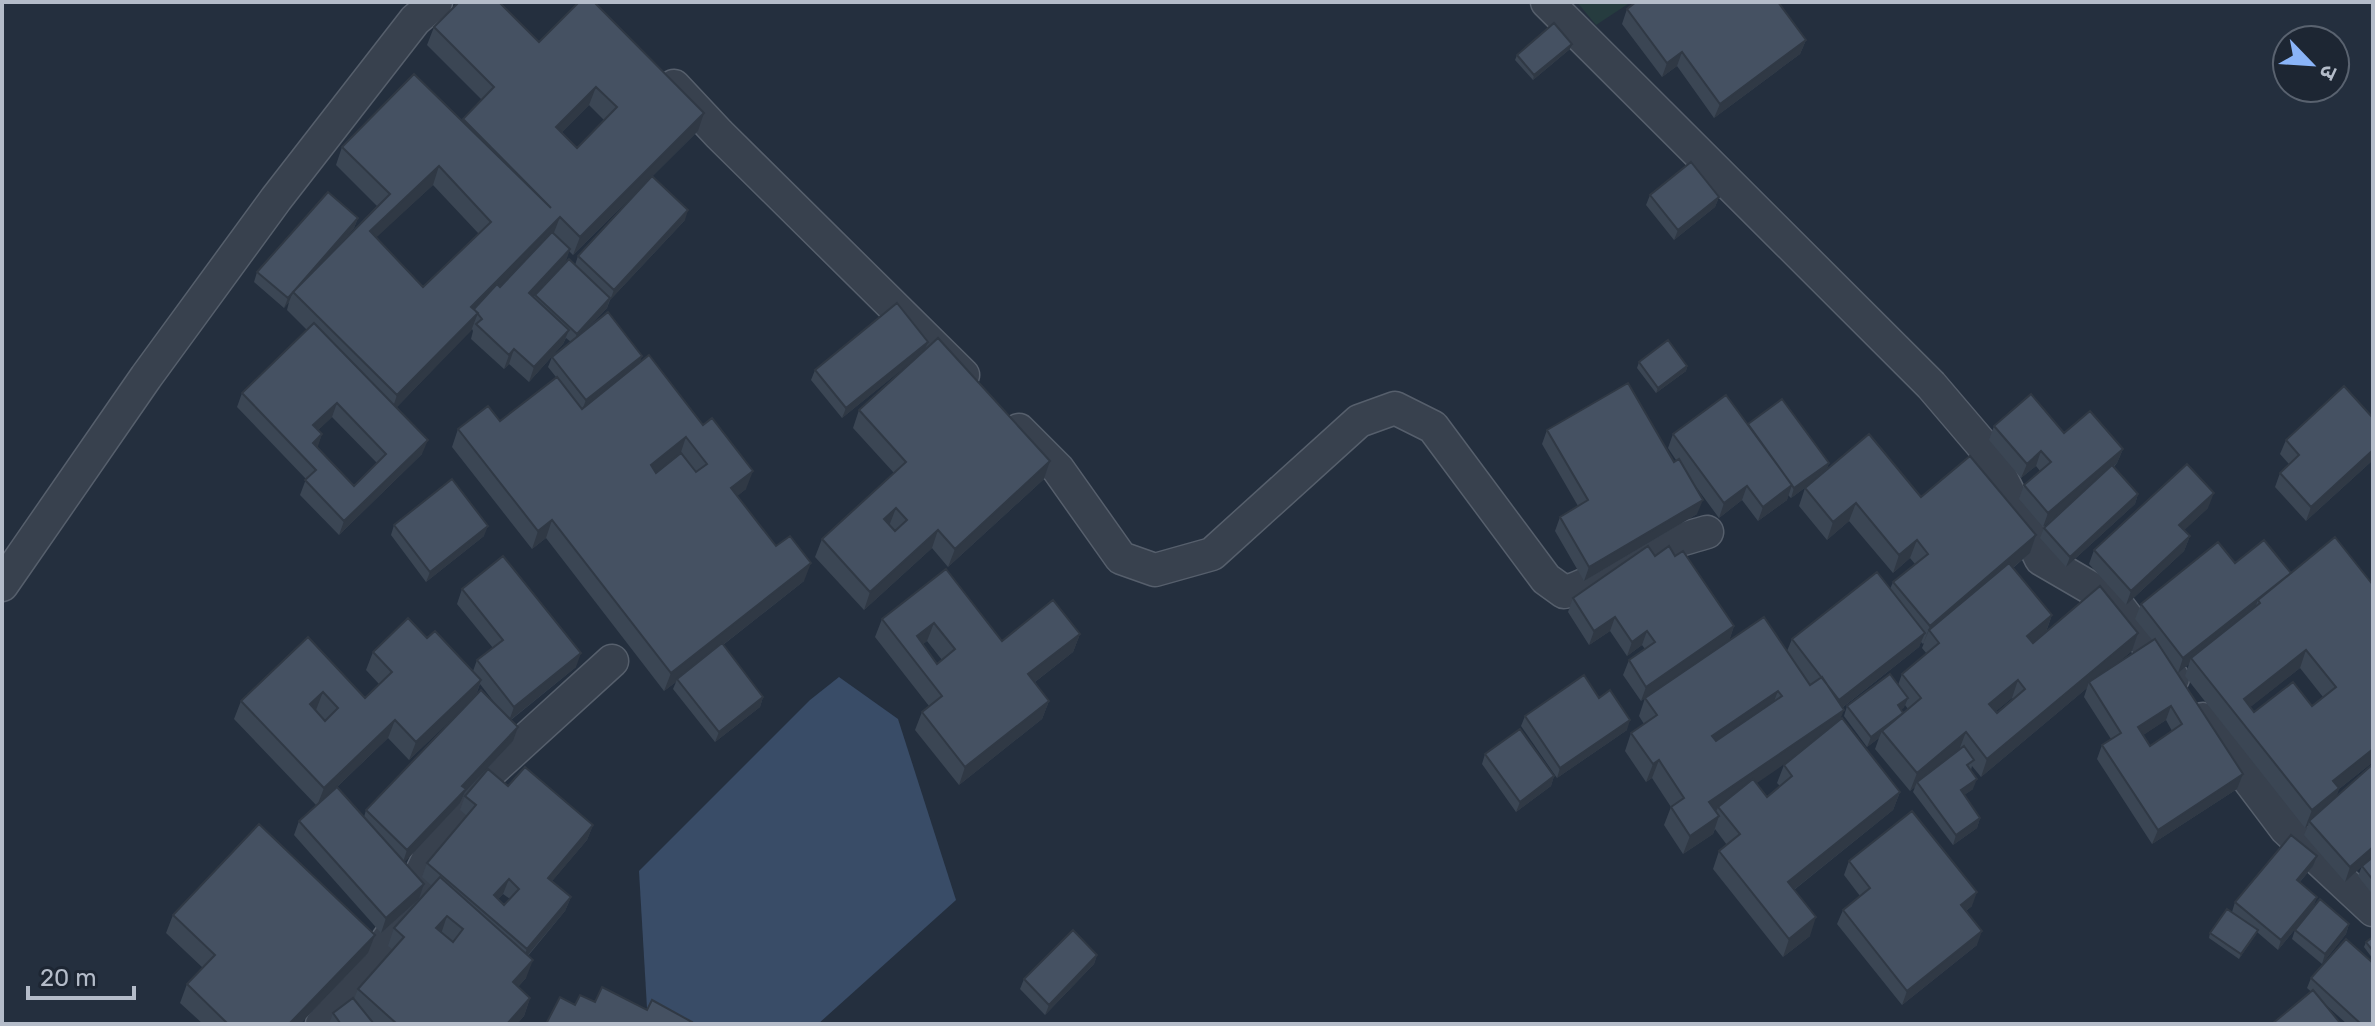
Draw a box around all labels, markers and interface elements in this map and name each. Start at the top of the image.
north arrow [2271,24,2351,104]
text: उ [2313,61,2344,85]
scale bar [28,950,134,1000]
text: 20 m [40,964,97,992]

